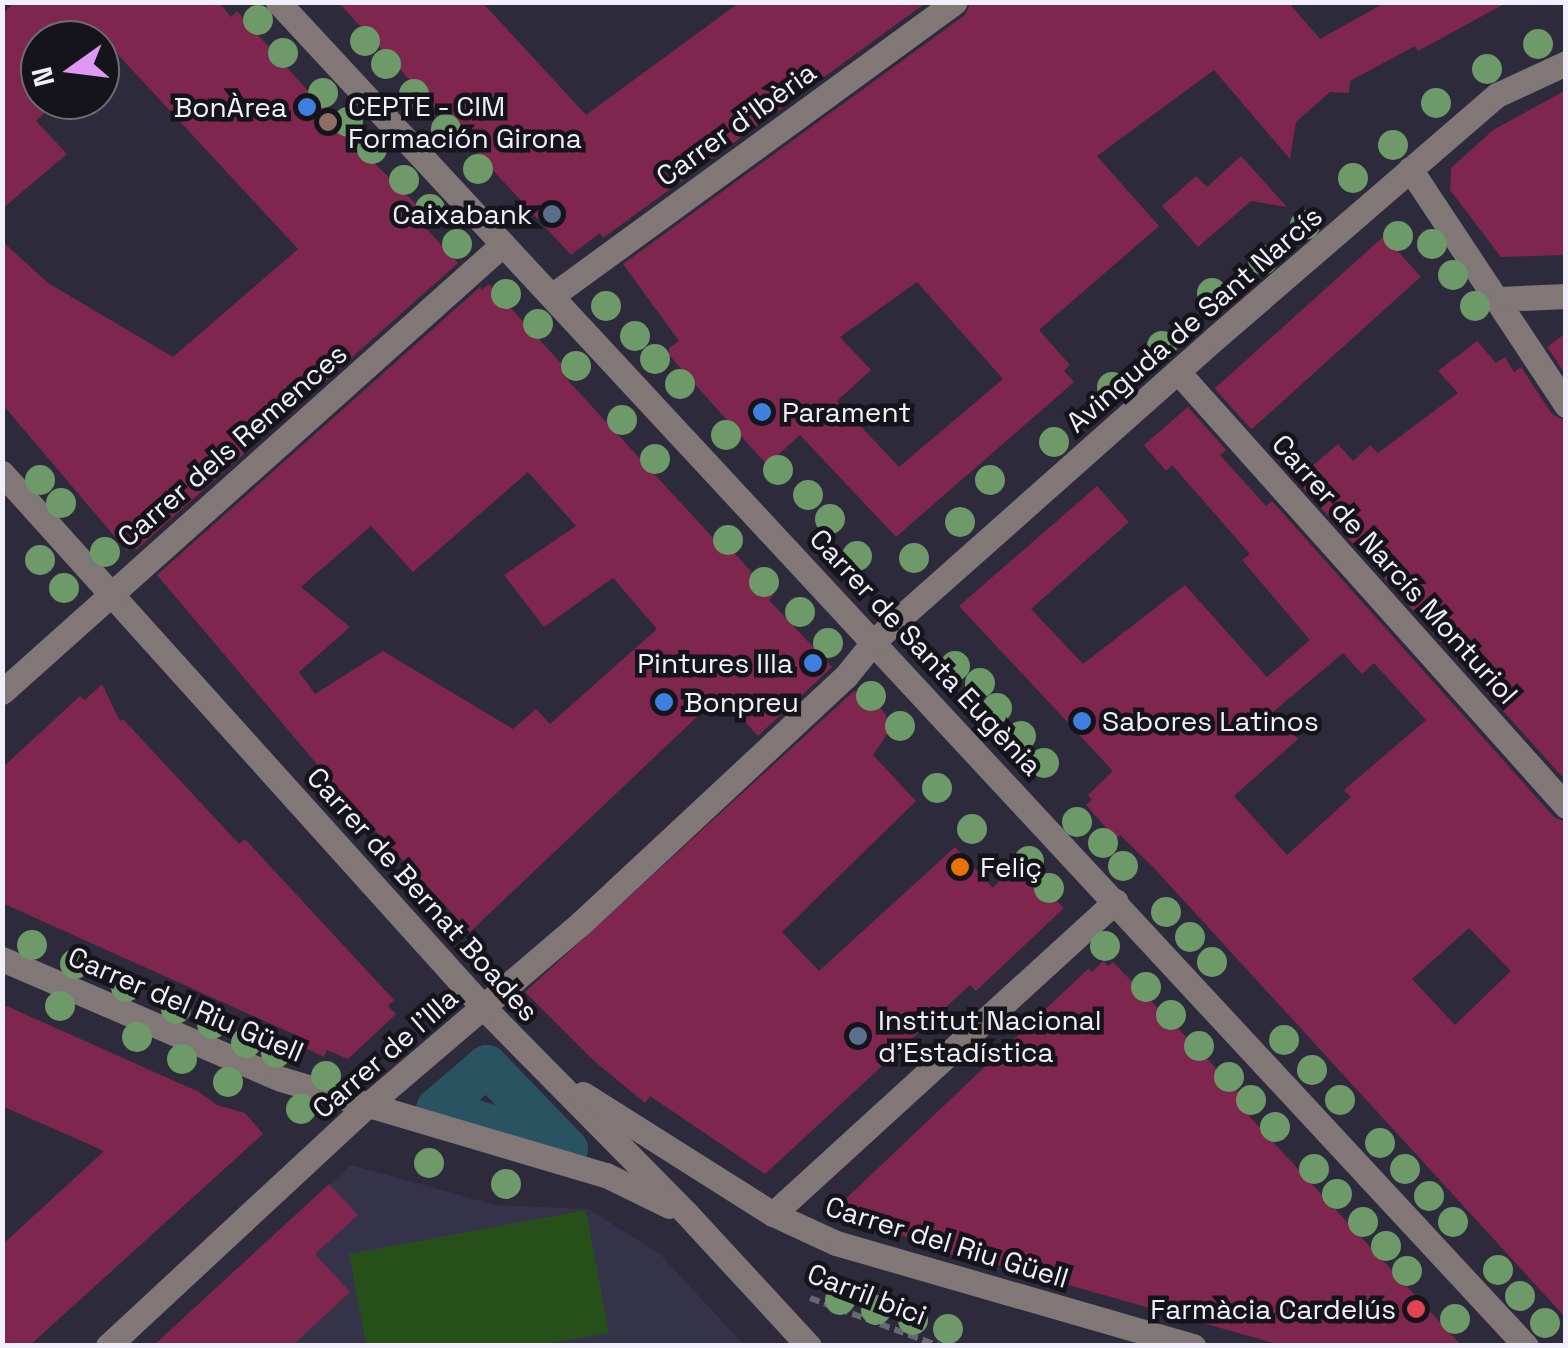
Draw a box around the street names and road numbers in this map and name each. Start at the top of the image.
street label: Carrer d'Ibèria [650,55,822,193]
street label: Avinguda de Sant Narcís [1059,199,1329,439]
street label: Carrer dels Remences [111,336,353,554]
street label: Carrer de Narcís Monturiol [1265,427,1525,711]
street label: Carrer de Santa Eugènia [803,522,1049,782]
street label: Carrer de Bernat Boades [300,760,546,1028]
street label: Carrer del Riu Güell [63,939,309,1069]
street label: Carrer de l'Illa [306,981,464,1125]
street label: Carrer del Riu Güell [821,1189,1073,1295]
street label: Carril bici [803,1256,931,1332]

